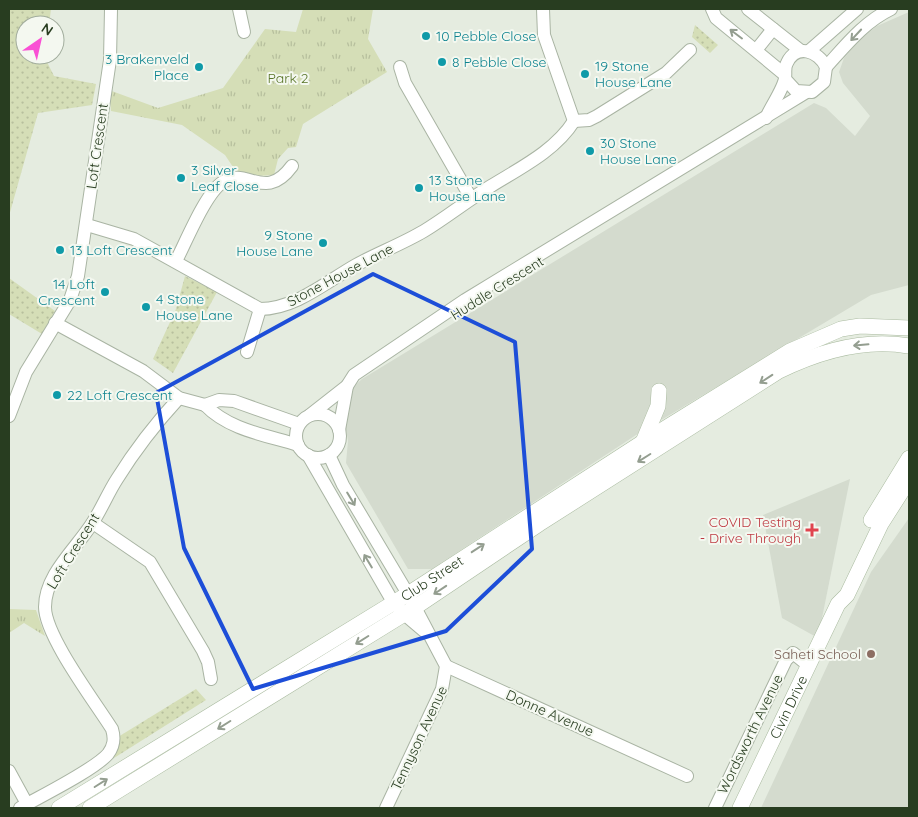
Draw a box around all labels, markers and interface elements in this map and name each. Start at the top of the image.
north arrow [15,15,65,65]
text: N [38,19,57,40]
place label: 10 Pebble Close [436,27,536,45]
one-way arrow [730,28,743,39]
one-way arrow [850,28,862,41]
marker: 10 Pebble Close [420,30,432,42]
place label: 3 Brakenveld Place [105,50,189,84]
place label: 8 Pebble Close [452,53,547,71]
marker: 8 Pebble Close [436,56,448,68]
place label: 19 Stone House Lane [595,57,672,91]
marker: 3 Brakenveld Place [193,61,205,73]
marker: 19 Stone House Lane [579,68,591,80]
park label: Park 2 [267,69,309,87]
street label: Loft Crescent [82,102,112,190]
place label: 30 Stone House Lane [600,134,677,168]
marker: 30 Stone House Lane [584,145,596,157]
place label: 3 Silver Leaf Close [191,161,259,195]
place label: 13 Stone House Lane [429,171,506,205]
marker: 3 Silver Leaf Close [175,172,187,184]
marker: 13 Stone House Lane [413,182,425,194]
place label: 9 Stone House Lane [236,226,313,260]
marker: 9 Stone House Lane [317,237,329,249]
street label: Stone House Lane [284,239,396,311]
place label: 13 Loft Crescent [70,241,173,259]
marker: 13 Loft Crescent [54,244,66,256]
street label: Huddle Crescent [447,252,547,324]
place label: 14 Loft Crescent [38,275,95,309]
marker: 14 Loft Crescent [99,286,111,298]
place label: 4 Stone House Lane [156,290,233,324]
marker: 4 Stone House Lane [140,301,152,313]
one-way arrow [853,340,869,350]
one-way arrow [760,375,774,385]
place label: 22 Loft Crescent [67,386,173,404]
marker: 22 Loft Crescent [51,389,63,401]
one-way arrow [638,453,652,463]
one-way arrow [346,491,356,505]
street label: Loft Crescent [43,509,104,592]
place label: COVID Testing - Drive Through [700,513,801,547]
marker: COVID Testing - Drive Through [805,523,819,537]
one-way arrow [471,543,485,553]
street label: Club Street [397,552,467,605]
one-way arrow [363,554,373,568]
one-way arrow [434,585,448,595]
one-way arrow [356,635,370,645]
place label: Saheti School [774,645,861,663]
marker: Saheti School [865,648,877,660]
street label: Wordsworth Avenue [713,671,787,797]
street label: Civin Drive [766,672,811,742]
street label: Tennyson Avenue [387,683,451,793]
street label: Donne Avenue [503,686,597,740]
one-way arrow [217,721,231,731]
one-way arrow [93,777,107,787]

